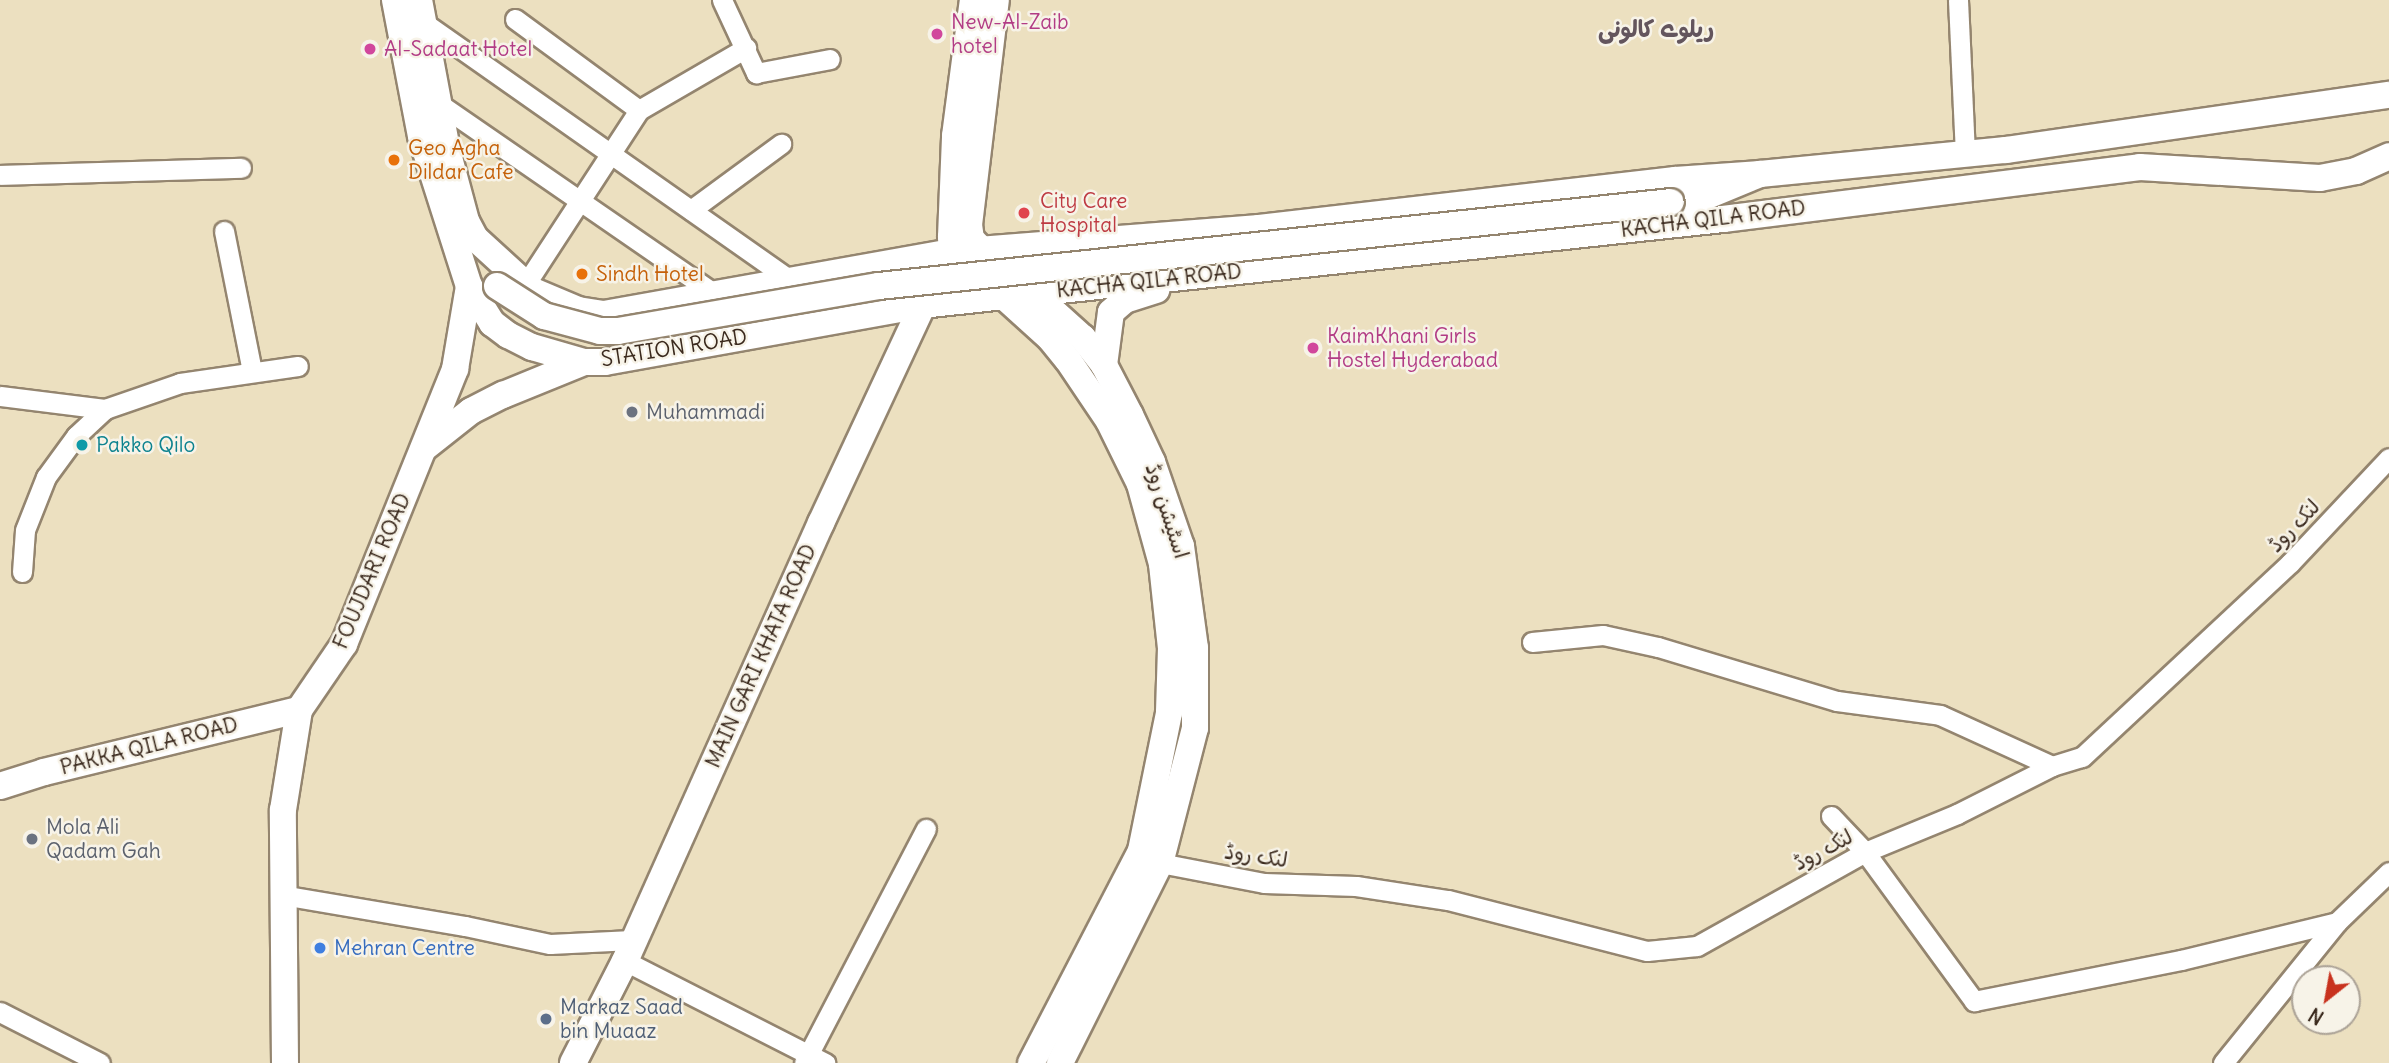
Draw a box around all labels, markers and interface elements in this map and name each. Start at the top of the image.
place label: New-Al-Zaib hotel [951,9,1068,59]
district label: ریلوے کالونی [1598,15,1714,43]
marker: New-Al-Zaib hotel [929,26,945,42]
place label: Al-Sadaat Hotel [384,36,532,62]
marker: Al-Sadaat Hotel [362,41,378,57]
place label: Geo Agha Dildar Cafe [408,135,514,185]
marker: Geo Agha Dildar Cafe [386,152,402,168]
place label: City Care Hospital [1040,188,1127,238]
street label: KACHA QILA ROAD [1619,195,1807,243]
marker: City Care Hospital [1014,203,1034,223]
street label: KACHA QILA ROAD [1055,259,1243,303]
place label: Sindh Hotel [596,261,704,287]
marker: Sindh Hotel [574,266,590,282]
place label: KaimKhani Girls Hostel Hyderabad [1327,323,1498,373]
street label: STATION ROAD [599,324,749,372]
marker: KaimKhani Girls Hostel Hyderabad [1305,340,1321,356]
place label: Muhammadi [646,399,765,425]
marker: Muhammadi [624,404,640,420]
place label: Pakko Qilo [96,432,195,458]
marker: Pakko Qilo [74,437,90,453]
street label: اسٹیشن روڈ [1140,460,1194,562]
street label: FOUJDARI ROAD [328,489,416,653]
street label: لنک روڈ [2263,494,2325,558]
street label: MAIN GARI KHATA ROAD [700,540,822,772]
street label: PAKKA QILA ROAD [57,712,241,780]
place label: Mola Ali Qadam Gah [46,814,161,864]
street label: لنک روڈ [1789,824,1857,876]
marker: Mola Ali Qadam Gah [24,831,40,847]
street label: لنک روڈ [1223,839,1289,873]
place label: Mehran Centre [334,935,475,961]
marker: Mehran Centre [312,940,328,956]
north arrow [2291,965,2361,1035]
place label: Markaz Saad bin Muaaz [560,994,683,1044]
text: N [2304,1003,2328,1030]
marker: Markaz Saad bin Muaaz [538,1011,554,1027]

